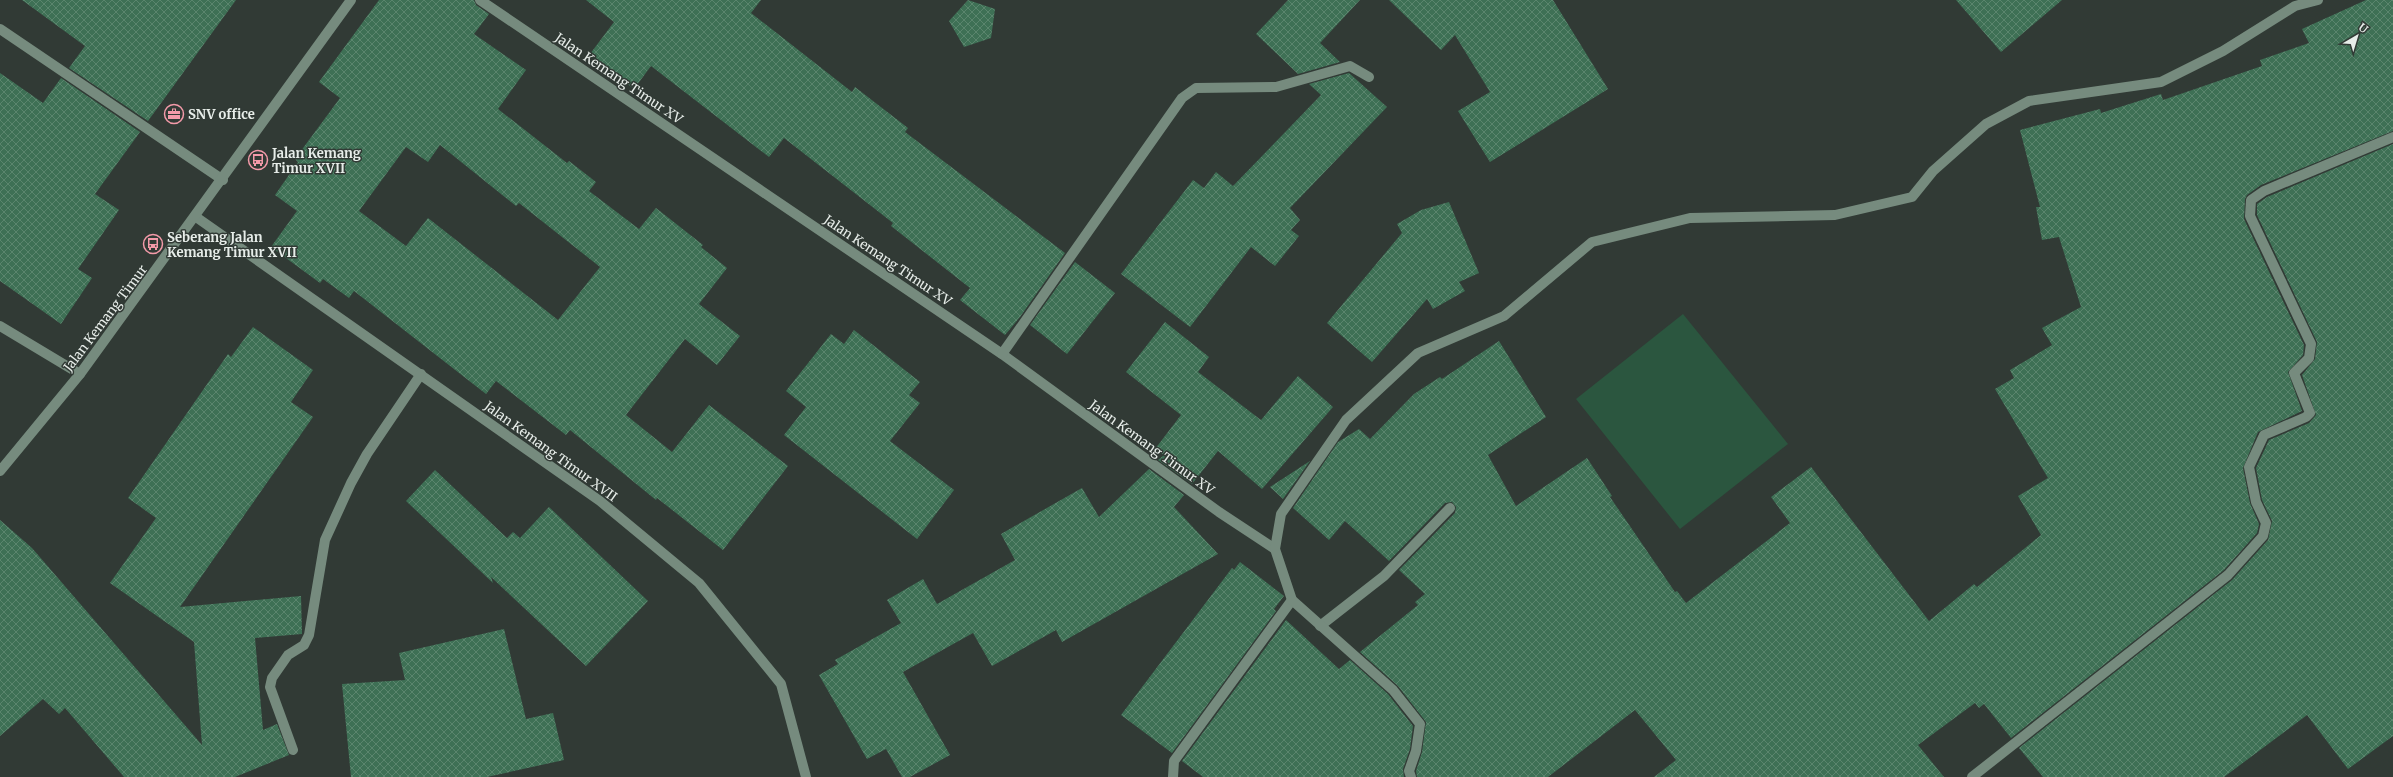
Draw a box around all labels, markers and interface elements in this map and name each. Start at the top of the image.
north arrow [2337,16,2377,56]
text: U [2356,20,2371,37]
street label: Jalan Kemang Timur XV [551,29,686,128]
office icon: SNV office [163,103,185,125]
place label: SNV office [188,106,255,123]
place label: Jalan Kemang Timur XVII [271,145,361,177]
bus stop icon: Jalan Kemang Timur XVII [247,149,269,171]
street label: Jalan Kemang Timur XV [820,211,955,310]
place label: Seberang Jalan Kemang Timur XVII [167,229,297,261]
bus stop icon: Seberang Jalan Kemang Timur XVII [142,233,164,255]
street label: Jalan Kemang Timur [59,262,151,376]
street label: Jalan Kemang Timur XV [1085,396,1218,499]
street label: Jalan Kemang Timur XVII [480,397,621,506]

